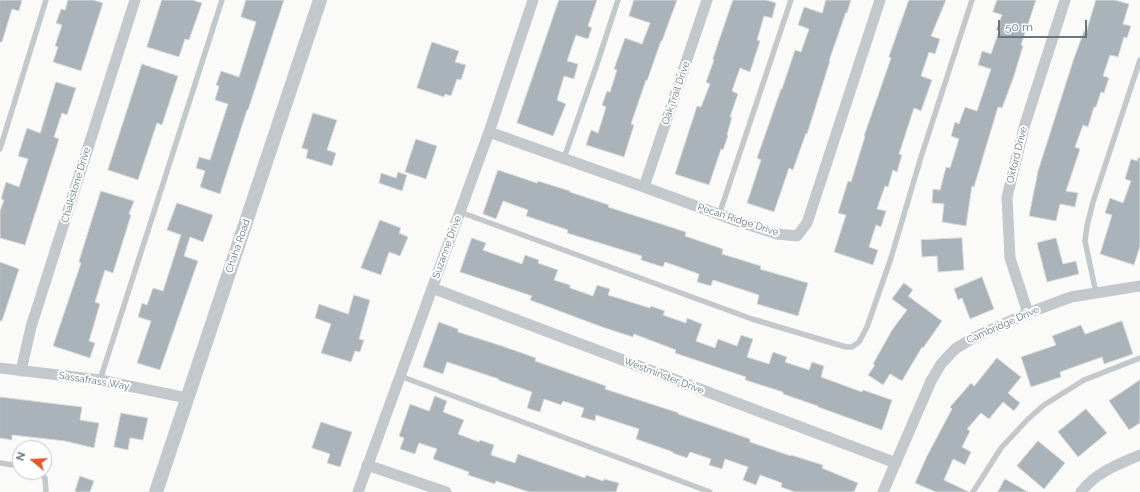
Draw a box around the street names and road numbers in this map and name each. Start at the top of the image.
street label: Oak Trail Drive [660,60,692,126]
street label: Oxford Drive [1004,126,1030,184]
street label: Chalkstone Drive [59,146,93,224]
street label: Pecan Ridge Drive [696,201,780,239]
street label: Suzanne Drive [430,214,464,280]
street label: Chaha Road [223,218,253,274]
street label: Cambridge Drive [965,304,1041,346]
street label: Westminster Drive [622,355,706,397]
street label: Sassafrass Way [58,369,130,393]

